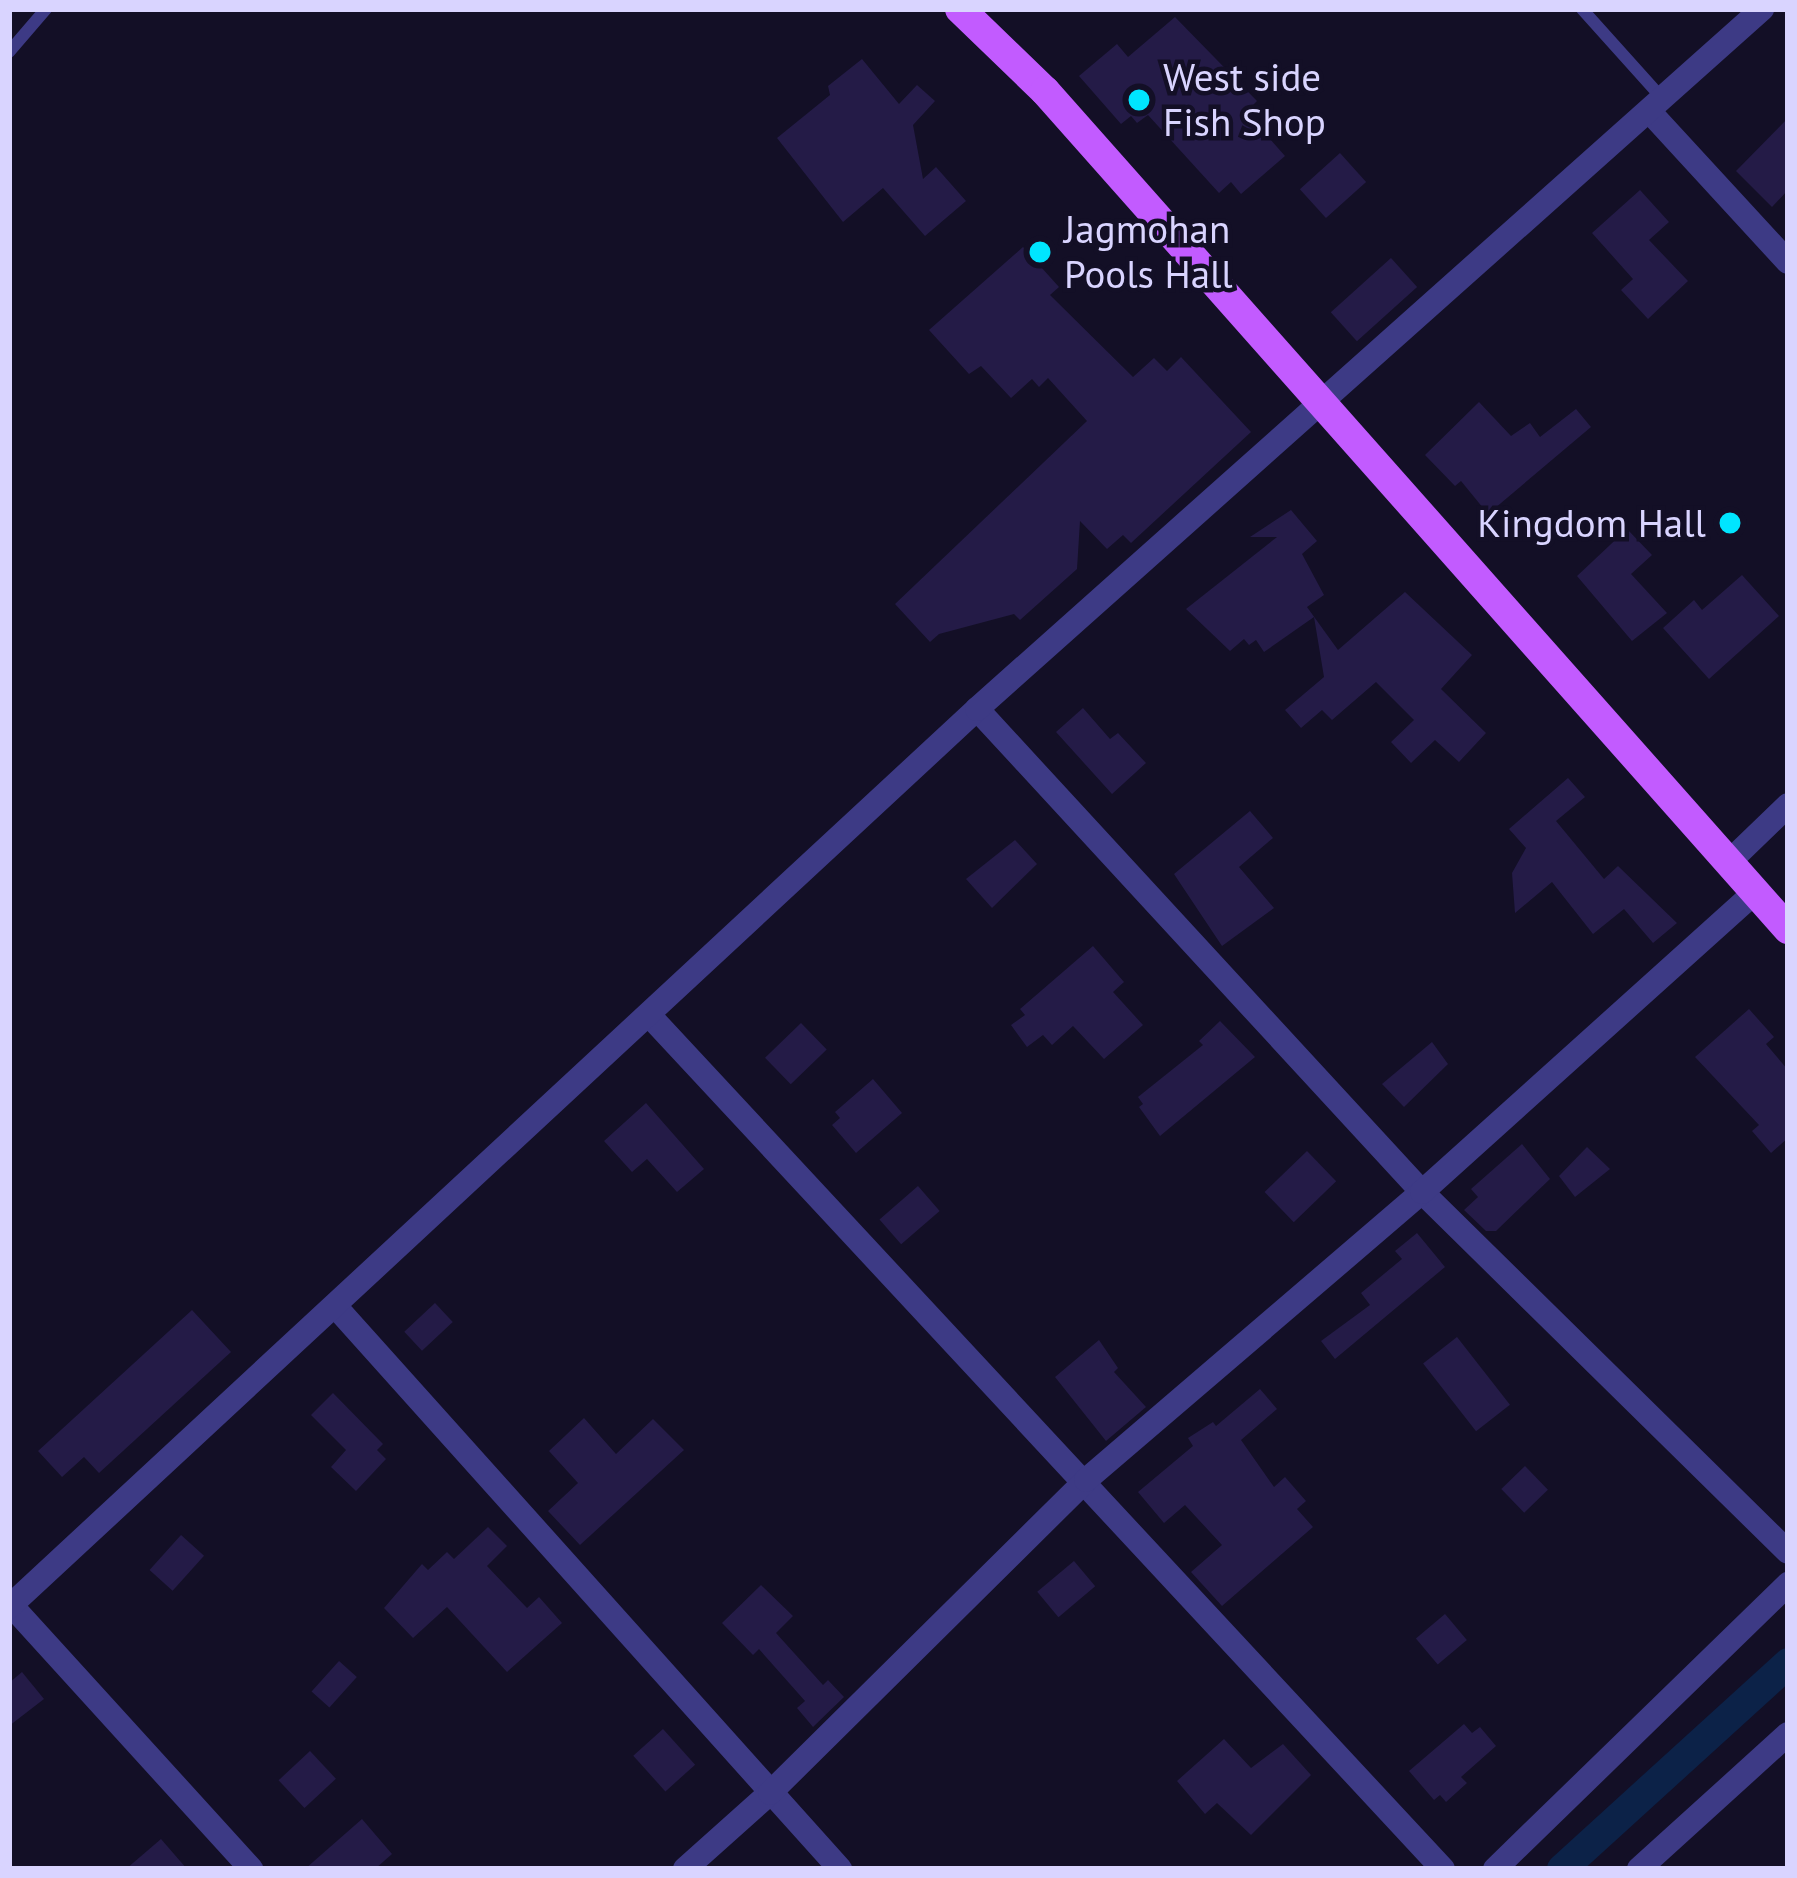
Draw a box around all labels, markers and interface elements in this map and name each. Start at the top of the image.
place label: West side Fish Shop [1163,55,1326,146]
marker: West side Fish Shop [1126,87,1152,113]
place label: Jagmohan Pools Hall [1064,207,1233,298]
marker: Jagmohan Pools Hall [1027,239,1053,265]
place label: Kingdom Hall [1477,500,1706,546]
marker: Kingdom Hall [1717,510,1743,536]

